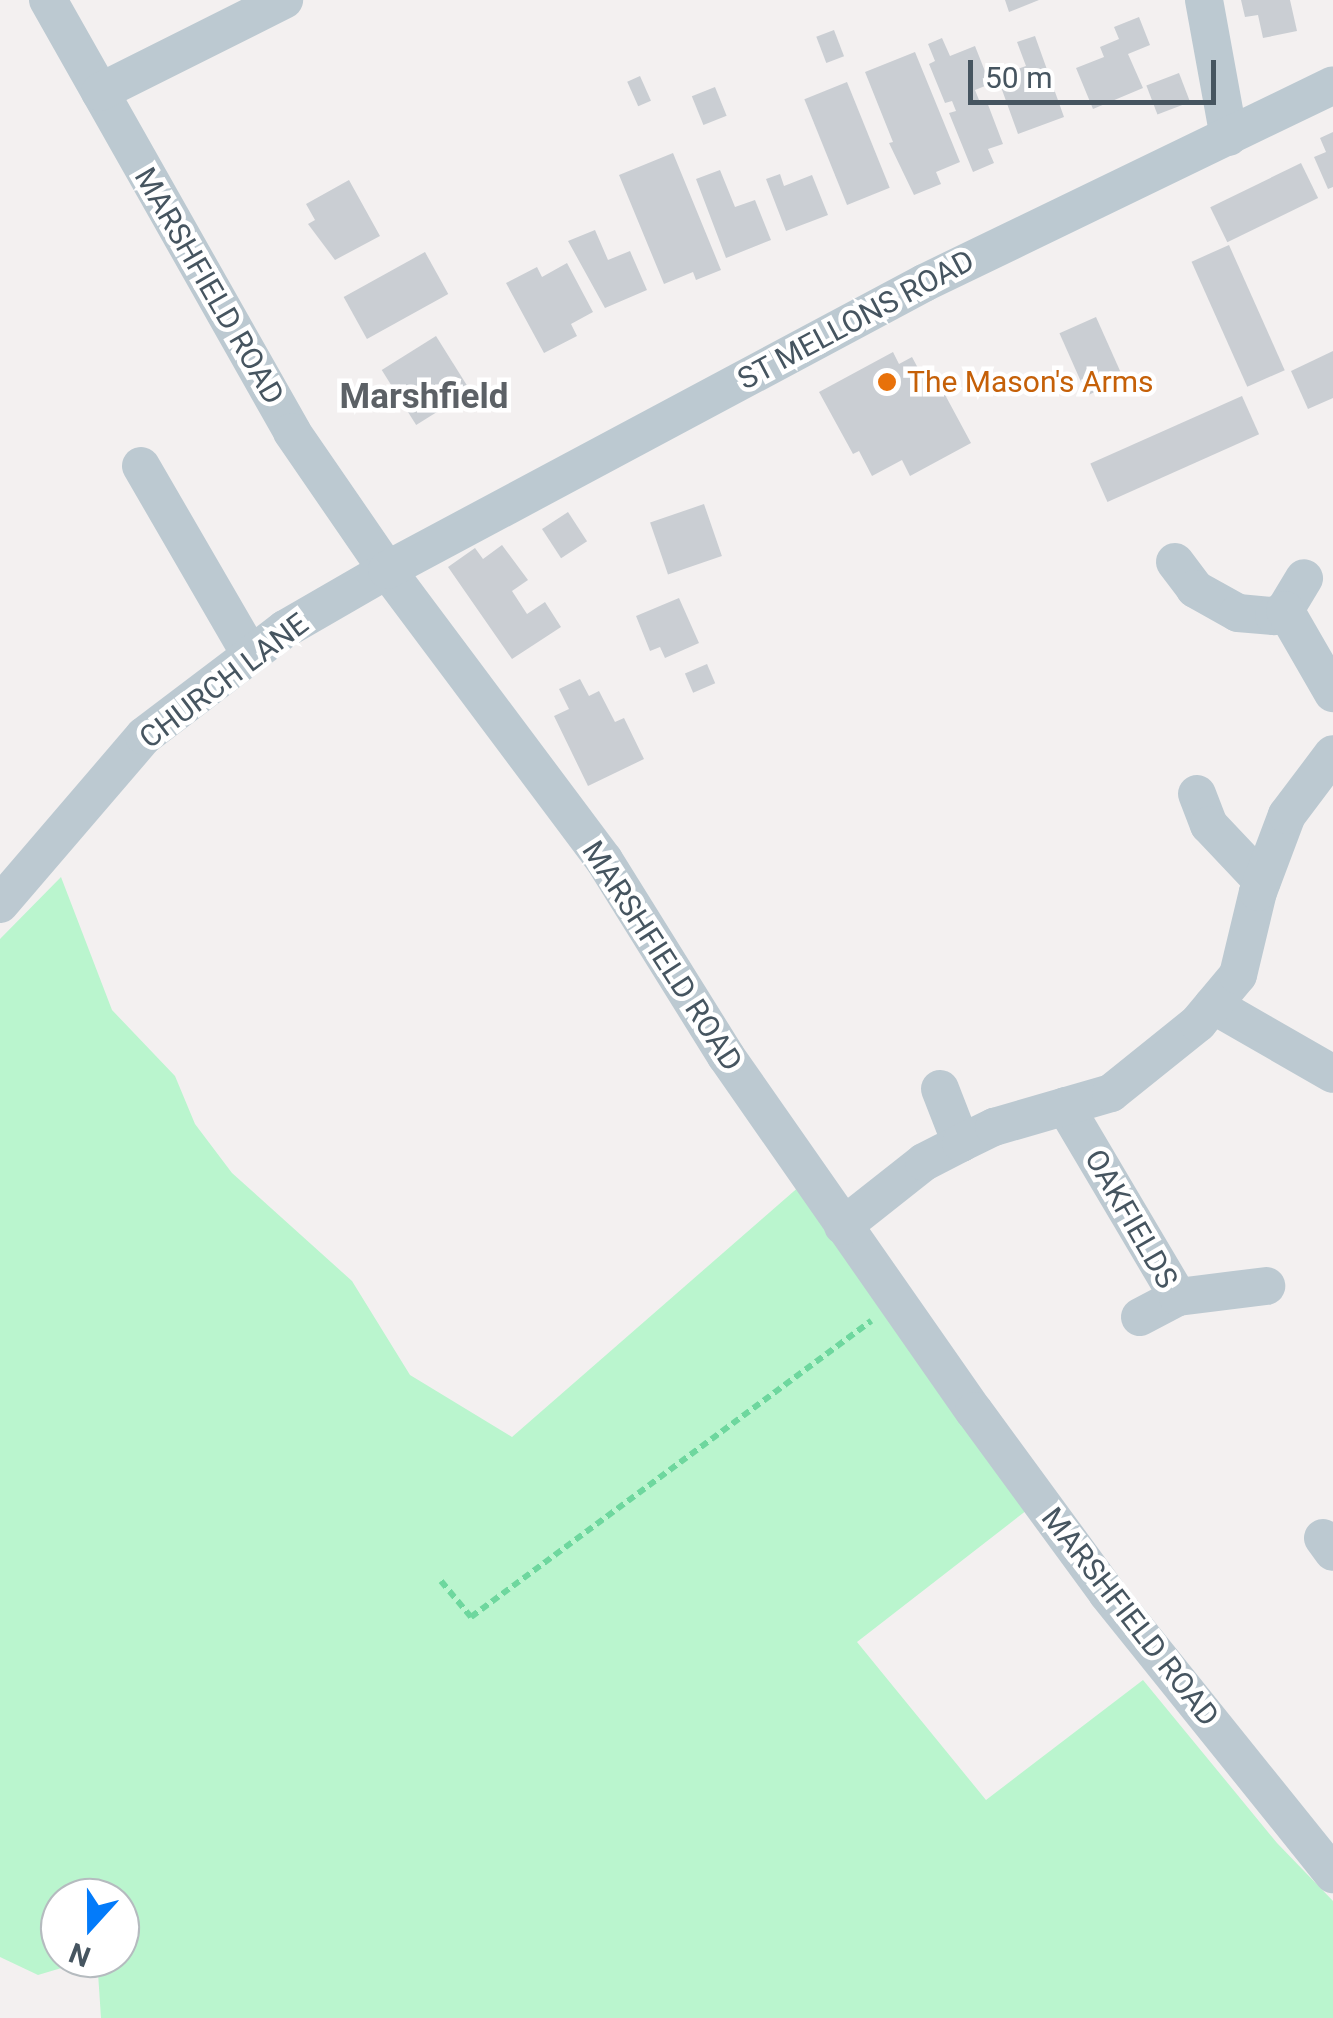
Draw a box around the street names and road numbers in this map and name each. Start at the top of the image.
street label: MARSHFIELD ROAD [127,161,291,411]
street label: ST MELLONS ROAD [731,242,981,398]
street label: CHURCH LANE [133,606,315,756]
street label: MARSHFIELD ROAD [574,834,750,1078]
street label: OAKFIELDS [1077,1143,1185,1295]
street label: MARSHFIELD ROAD [1034,1501,1226,1733]

